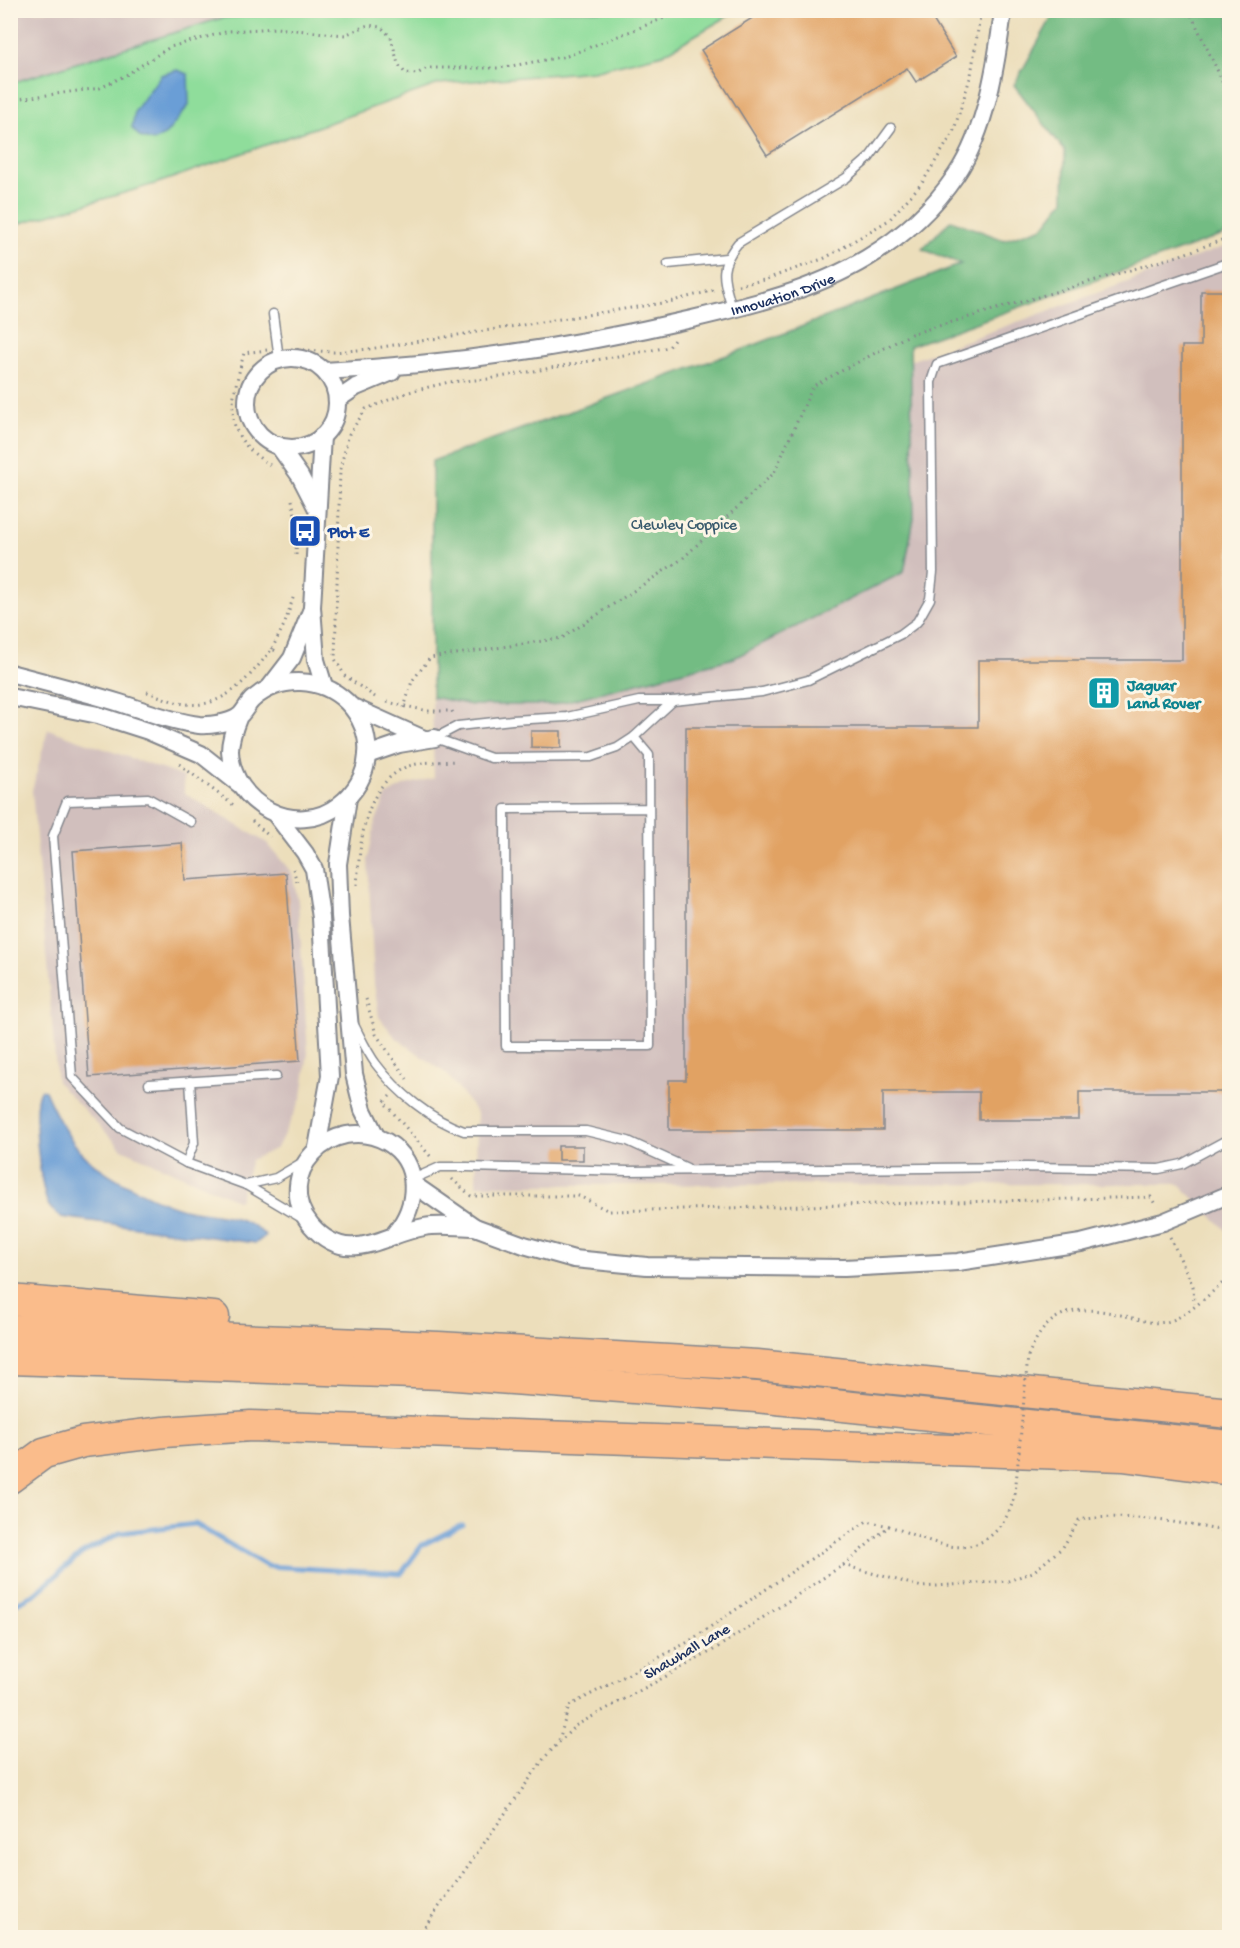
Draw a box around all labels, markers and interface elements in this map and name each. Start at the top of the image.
street label: Innovation Drive [729,270,839,322]
bus stop icon: Plot E [287,513,323,549]
park label: Clewley Coppice [631,517,738,536]
place label: Plot E [327,525,370,544]
building icon: Jaguar Land Rover [1086,675,1122,711]
place label: Jaguar Land Rover [1126,678,1203,715]
street label: Shawhall Lane [641,1620,735,1685]

